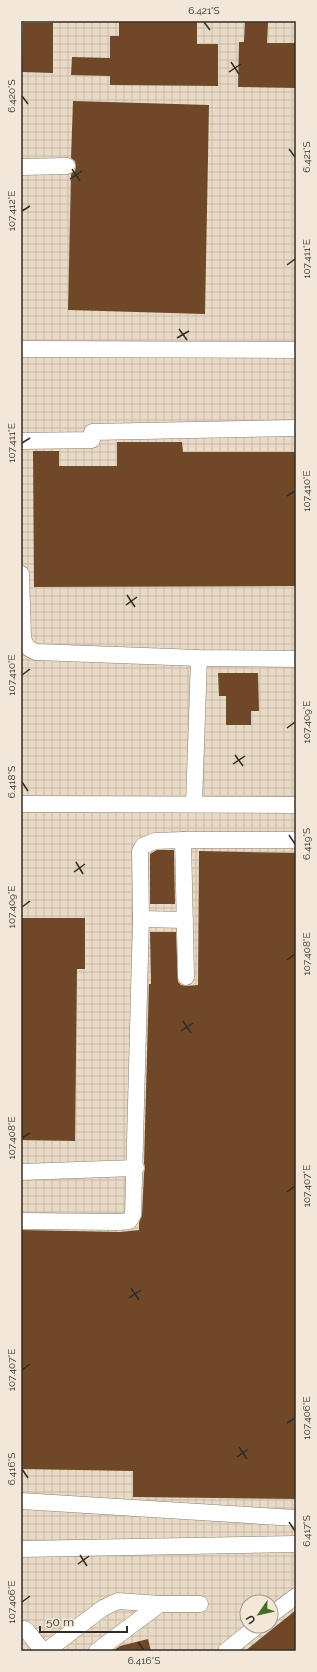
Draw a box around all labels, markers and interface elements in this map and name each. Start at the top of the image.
text: 6.421°S [188,5,220,16]
text: 6.420°S [6,79,17,113]
text: 6.421°S [301,141,312,173]
text: 107.412°E [6,191,17,231]
text: 107.411°E [301,239,312,279]
text: 107.411°E [6,423,17,463]
text: 107.410°E [301,470,312,512]
text: 107.410°E [6,654,17,696]
text: 107.409°E [301,701,312,743]
text: 6.418°S [6,766,17,798]
text: 6.419°S [301,828,312,860]
text: 107.409°E [6,886,17,928]
text: 107.408°E [301,932,312,976]
text: 107.408°E [6,1116,17,1160]
text: 107.407°E [301,1165,312,1207]
text: 107.407°E [6,1349,17,1391]
text: 107.406°E [301,1396,312,1440]
text: 6.416°S [6,1453,17,1485]
text: 6.417°S [301,1515,312,1547]
text: 107.406°E [6,1580,17,1624]
north arrow [239,1594,279,1634]
scale bar [40,1608,127,1634]
text: U [243,1612,259,1626]
text: 50 m [46,1615,74,1629]
text: 6.416°S [128,1655,160,1666]

